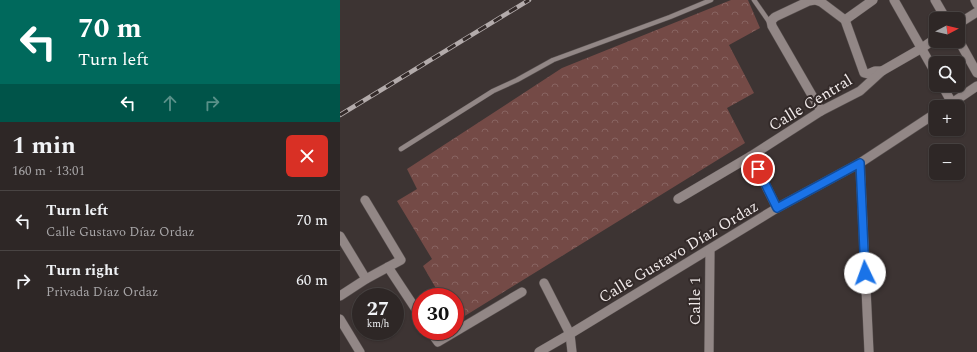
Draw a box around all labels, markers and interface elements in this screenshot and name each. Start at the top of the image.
text: 70 m [78,7,142,50]
north arrow [929,12,965,48]
map controls [929,12,965,180]
icon: left [12,16,64,68]
text: Turn left [78,46,149,73]
button: search [929,56,965,92]
street label: Calle Central [764,68,857,137]
icon: left [117,92,139,114]
icon: ahead [159,92,181,114]
icon: right [201,92,223,114]
button: + [929,100,965,136]
text: 1 min [12,128,76,164]
button: close [286,135,328,177]
button: − [929,144,965,180]
pin [741,152,775,186]
icon: arrive [747,158,769,180]
text: 160 m · 13:01 [12,161,85,181]
street label: Calle Gustavo Díaz Ordaz [594,195,763,309]
text: Turn left [46,199,108,222]
text: 70 m [296,209,328,232]
icon: left [12,210,34,232]
text: Calle Gustavo Díaz Ordaz [46,222,194,242]
position arrow [844,252,886,294]
text: Turn right [46,259,119,282]
text: 60 m [296,269,328,292]
icon: right [12,270,34,292]
street label: Calle 1 [683,277,707,325]
text: Privada Díaz Ordaz [46,282,158,302]
speed limit sign: 30 [412,288,464,340]
text: 27 [367,294,389,324]
text: km/h [367,316,389,332]

